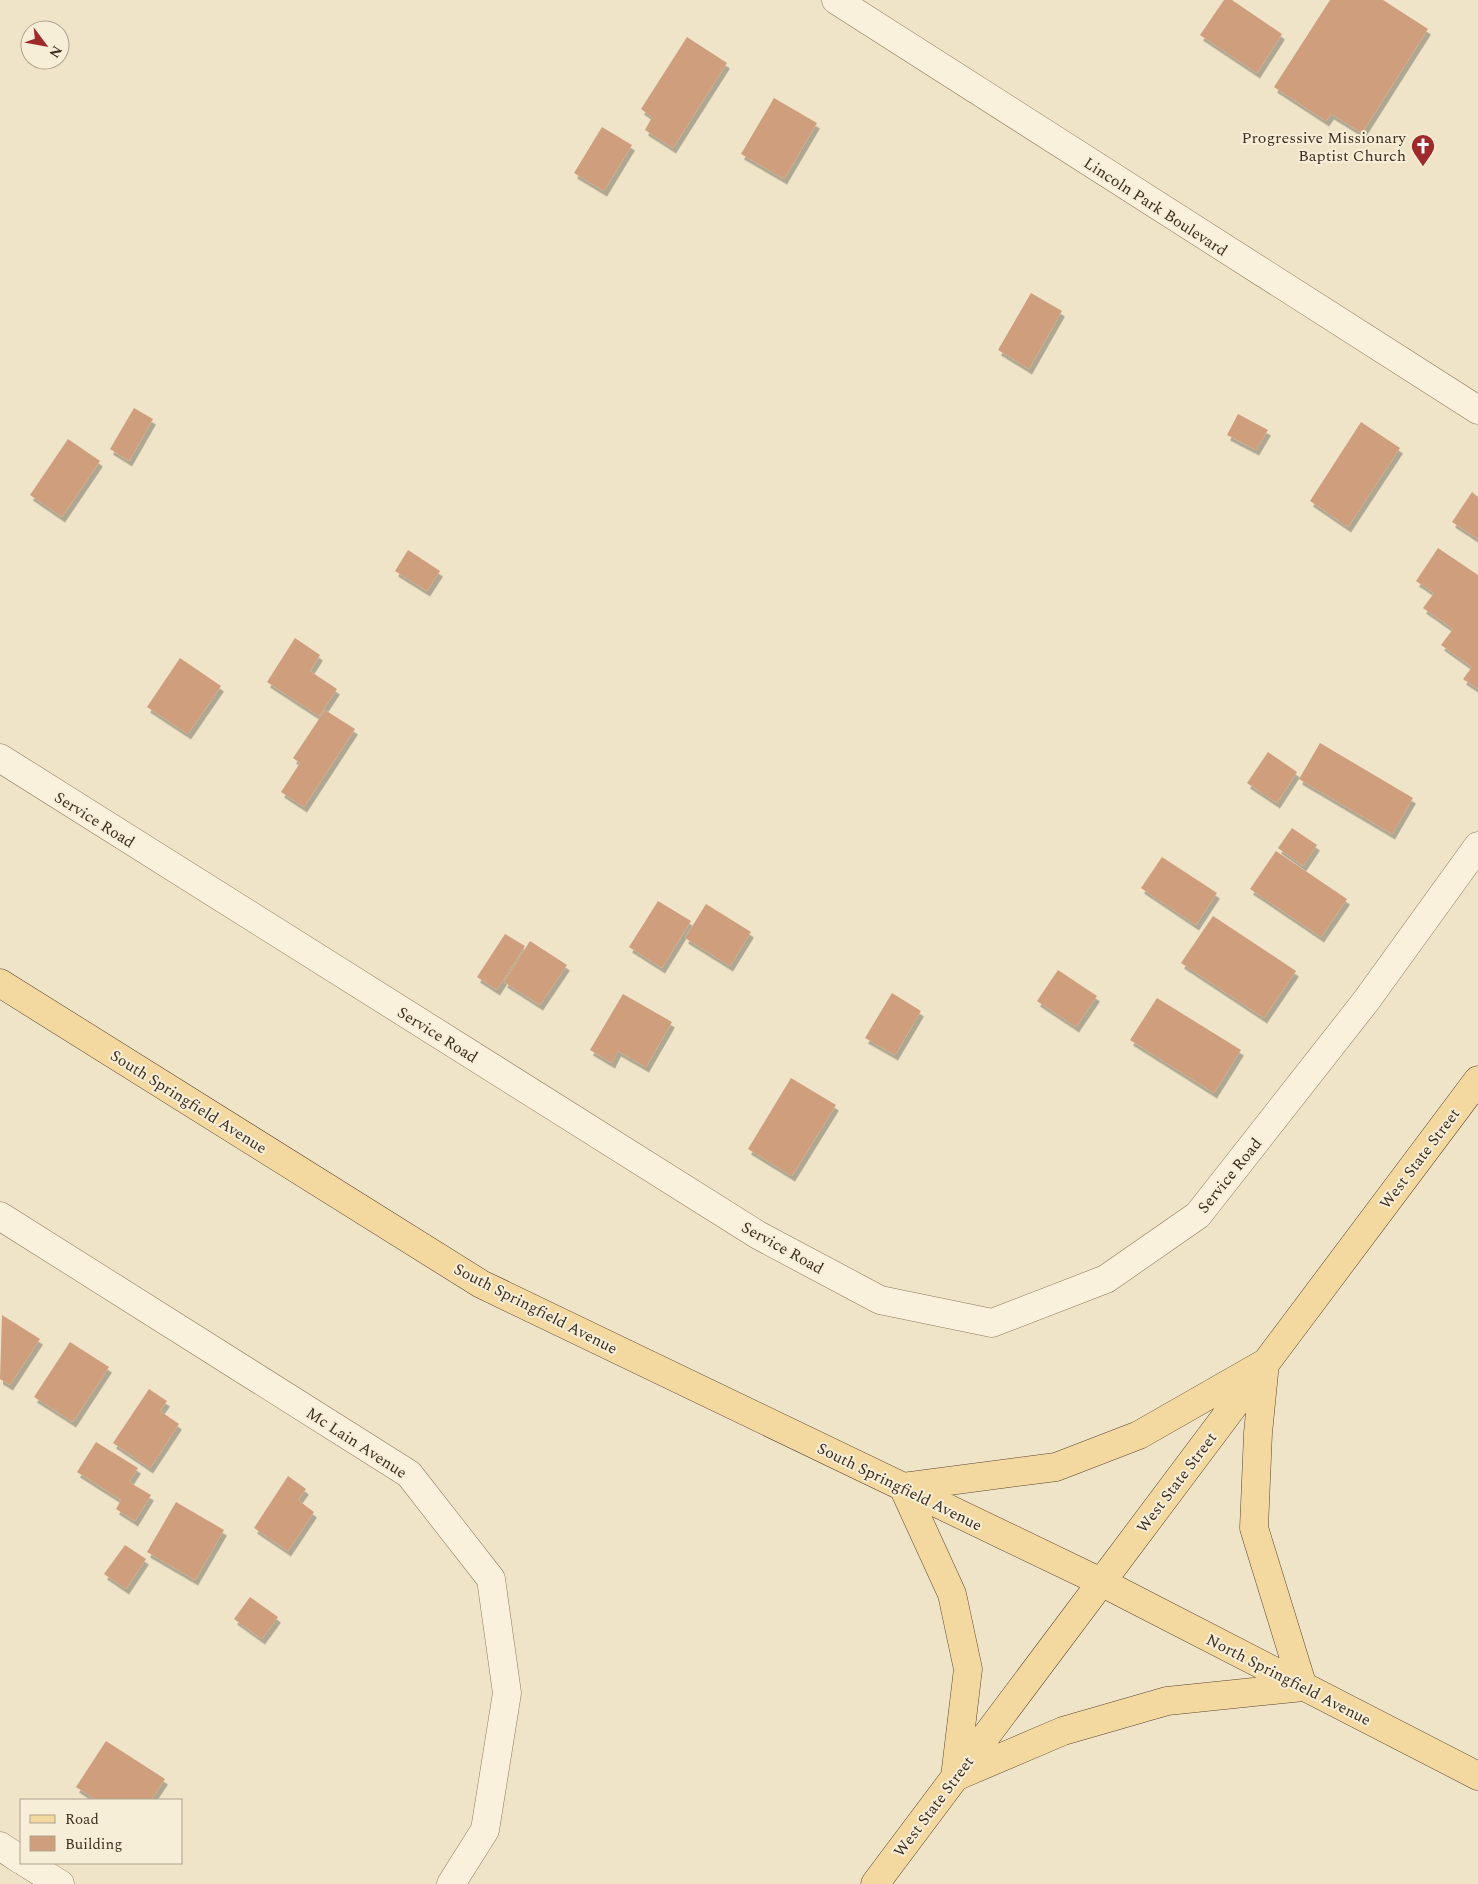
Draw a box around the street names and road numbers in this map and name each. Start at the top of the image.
street label: Lincoln Park Boulevard [1079,151,1232,262]
street label: Service Road [49,786,139,854]
street label: Service Road [392,1001,482,1069]
street label: South Springfield Avenue [105,1044,272,1160]
street label: West State Street [1374,1103,1466,1214]
street label: Service Road [1192,1133,1268,1219]
street label: Service Road [737,1215,828,1280]
street label: South Springfield Avenue [450,1257,622,1361]
street label: Mc Lain Avenue [301,1401,412,1485]
street label: West State Street [1131,1427,1223,1538]
street label: South Springfield Avenue [813,1436,986,1537]
street label: North Springfield Avenue [1202,1628,1375,1732]
street label: West State Street [888,1751,980,1862]

